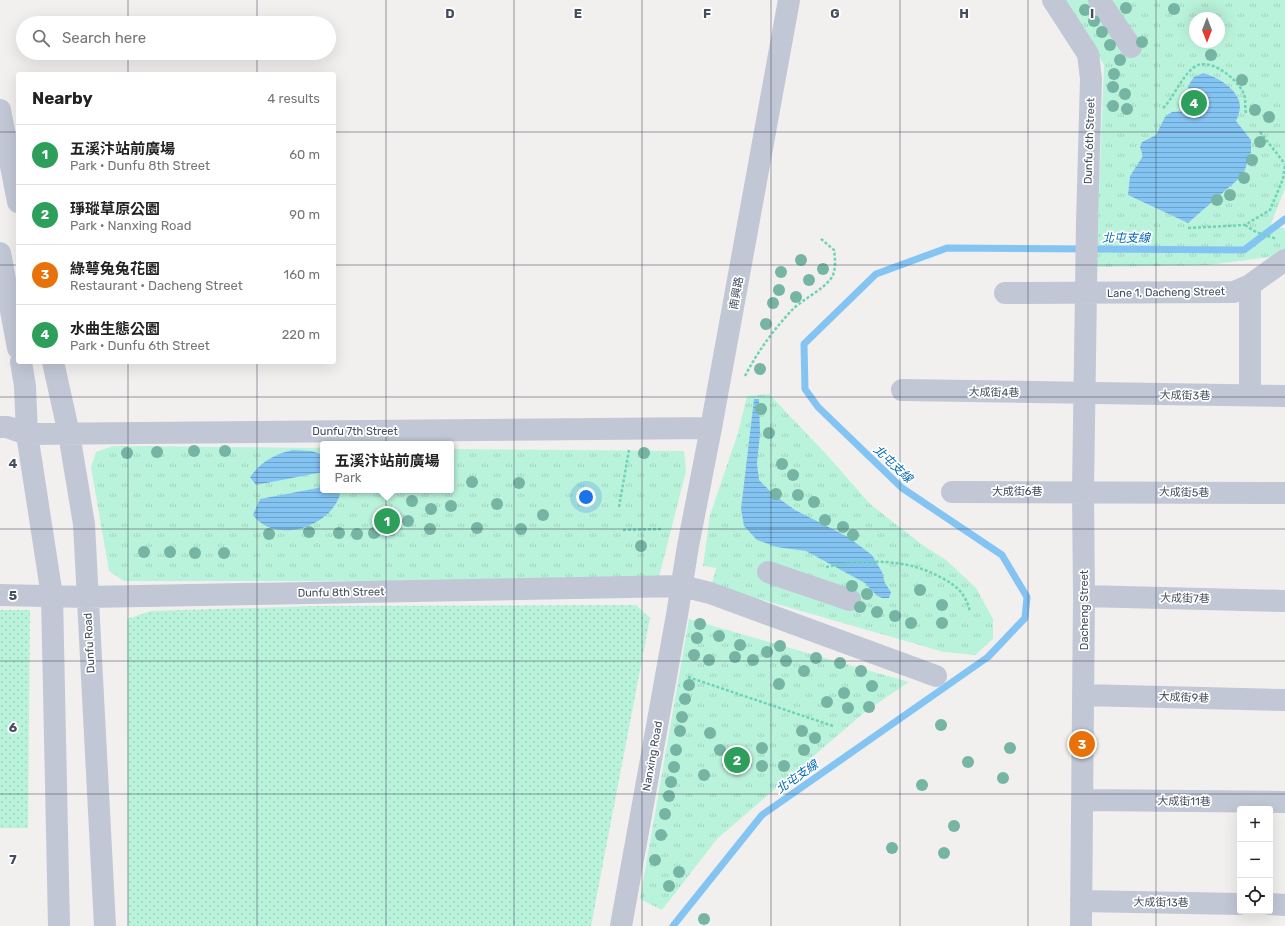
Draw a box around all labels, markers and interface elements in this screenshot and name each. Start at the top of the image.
text: D [445,6,455,21]
text: E [574,6,582,21]
text: F [703,6,711,21]
text: G [830,6,840,21]
text: H [959,6,969,21]
text: I [1090,6,1094,21]
north arrow [1189,12,1225,48]
search box [16,16,336,60]
icon: search [30,27,52,49]
text: Search here [62,29,146,47]
text: Nearby [32,88,93,108]
pin: 4 [1181,88,1207,118]
text: 4 results [267,91,320,106]
street label: Dunfu 6th Street [1081,97,1098,184]
text: 五溪汴站前廣場 [70,140,175,158]
text: 1 [42,147,48,162]
text: 60 m [289,147,320,162]
text: Park · Dunfu 8th Street [70,158,210,173]
text: 琤瑽草原公園 [70,200,160,218]
text: 2 [41,207,49,222]
text: 90 m [289,207,320,222]
text: Park · Nanxing Road [70,218,191,233]
water label: 北屯支線 [1102,231,1152,245]
text: 綠萼兔兔花園 [70,260,160,278]
text: 3 [41,267,49,282]
text: 160 m [284,267,320,282]
street label: 南興路 [727,276,746,310]
text: Restaurant · Dacheng Street [70,278,243,293]
street label: Lane 1, Dacheng Street [1107,285,1226,300]
text: 水曲生態公園 [70,320,160,338]
text: 4 [41,327,49,342]
text: 220 m [282,327,320,342]
text: Park · Dunfu 6th Street [70,338,210,353]
street label: 大成街4巷 [968,386,1020,399]
street label: 大成街3巷 [1160,389,1210,402]
street label: Dunfu 7th Street [312,425,398,438]
popup [320,441,454,493]
water label: 北屯支線 [871,443,917,487]
text: 五溪汴站前廣場 [334,452,440,470]
text: 4 [9,456,18,471]
text: Park [334,470,362,485]
street label: 大成街6巷 [992,485,1042,498]
street label: 大成街5巷 [1159,486,1209,499]
your location [576,487,596,507]
pin: 1 [374,506,400,536]
street label: Dacheng Street [1078,569,1091,650]
street label: Dunfu 8th Street [297,585,385,600]
text: 5 [9,588,17,603]
street label: 大成街7巷 [1160,592,1210,605]
street label: Dunfu Road [81,612,98,673]
street label: 大成街9巷 [1159,690,1209,705]
text: 6 [9,720,18,735]
street label: Nanxing Road [640,720,665,792]
pin: 3 [1069,729,1095,759]
pin: 2 [724,745,750,775]
water label: 北屯支線 [773,756,822,797]
street label: 大成街11巷 [1157,795,1211,808]
map controls [1237,806,1273,914]
button: + [1237,806,1273,842]
button: − [1237,842,1273,878]
text: 7 [9,852,17,867]
button: locate [1237,878,1273,914]
street label: 大成街13巷 [1133,896,1189,909]

